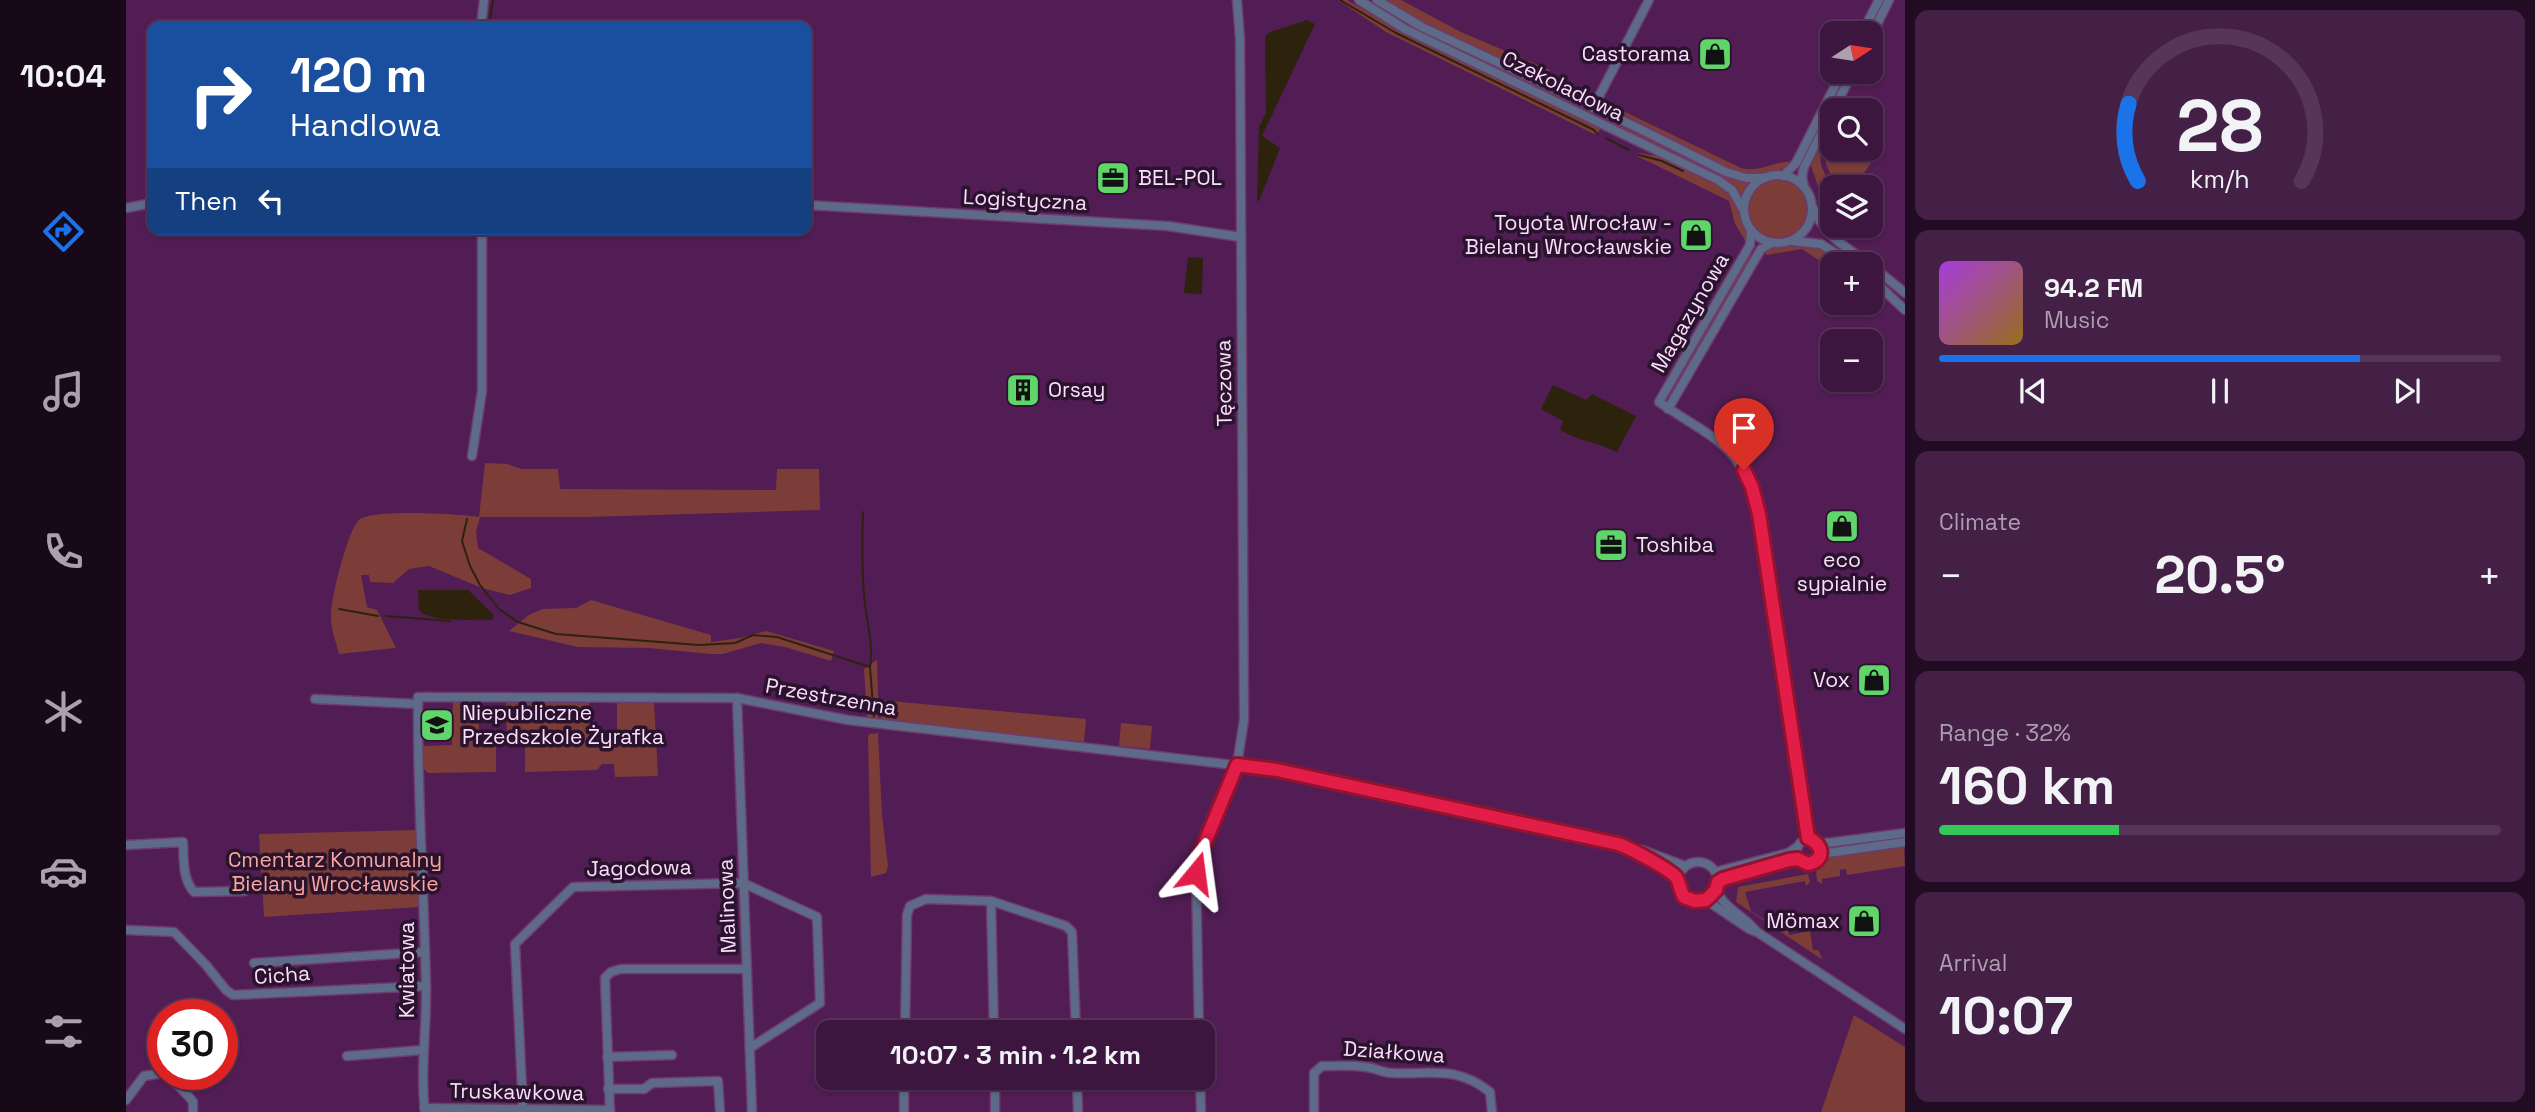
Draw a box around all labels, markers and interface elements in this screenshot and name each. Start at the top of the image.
north arrow [1820,21,1883,84]
map controls [1820,21,1883,392]
shop icon: Castorama [1696,35,1734,73]
place label: Castorama [1582,40,1690,67]
text: 120 m [290,44,427,106]
street label: Czekoladowa [1498,44,1629,127]
icon: right [175,49,266,140]
text: 10:04 [20,56,106,96]
text: 28 [2177,80,2263,173]
button: search [1820,98,1883,161]
text: Handlowa [290,105,441,145]
office icon: BEL-POL [1094,159,1132,197]
text: km/h [2190,163,2250,195]
place label: BEL-POL [1138,164,1222,191]
button: layers [1820,175,1883,238]
icon: left [252,182,290,220]
street label: Logistyczna [962,183,1088,216]
text: Then [175,184,238,218]
icon: directions [39,207,88,256]
place label: Toyota Wrocław - Bielany Wrocławskie [1465,209,1672,260]
shop icon: Toyota Wrocław - Bielany Wrocławskie [1677,216,1715,254]
street label: Magazynowa [1644,248,1735,377]
button: + [1820,252,1883,315]
text: 94.2 FM [2044,271,2143,305]
text: Music [2044,305,2109,335]
button: − [1820,329,1883,392]
street label: Tęczowa [1209,339,1238,427]
icon: music [39,367,88,416]
building icon: Orsay [1004,371,1042,409]
icon: previous [2014,372,2052,410]
icon: pause [2201,372,2239,410]
icon: next [2388,372,2426,410]
place label: Orsay [1048,376,1105,403]
pin [1714,398,1774,470]
icon: arrive [1725,409,1763,447]
shop icon: eco sypialnie [1823,507,1861,545]
text: Climate [1939,507,2021,537]
office icon: Toshiba [1592,526,1630,564]
icon: phone [39,527,88,576]
place label: Toshiba [1636,531,1714,558]
text: 20.5° [2154,542,2286,608]
place label: eco sypialnie [1797,546,1887,597]
text: − [1939,552,1963,600]
text: + [2477,552,2501,600]
shop icon: Vox [1855,661,1893,699]
place label: Vox [1813,666,1850,693]
street label: Przestrzenna [763,672,899,721]
icon: climate [39,687,88,736]
place label: Niepubliczne Przedszkole Żyrafka [462,699,664,750]
school or university icon: Niepubliczne Przedszkole Żyrafka [418,706,456,744]
text: Range · 32% [1939,718,2071,748]
text: 160 km [1939,753,2115,819]
position arrow [1159,836,1233,910]
park label: Cmentarz Komunalny Bielany Wrocławskie [228,846,442,897]
icon: car [39,847,88,896]
street label: Jagodowa [586,853,692,882]
street label: Malinowa [711,858,742,954]
shop icon: Mömax [1845,902,1883,940]
place label: Mömax [1766,907,1840,934]
street label: Kwiatowa [393,922,420,1018]
text: Arrival [1939,948,2007,978]
street label: Cicha [253,959,311,990]
text: 10:07 [1939,983,2073,1049]
speed limit sign: 30 [147,999,238,1090]
icon: filters [39,1007,88,1056]
street label: Działkowa [1342,1034,1446,1069]
text: 10:07 · 3 min · 1.2 km [890,1038,1141,1072]
street label: Truskawkowa [449,1077,585,1106]

